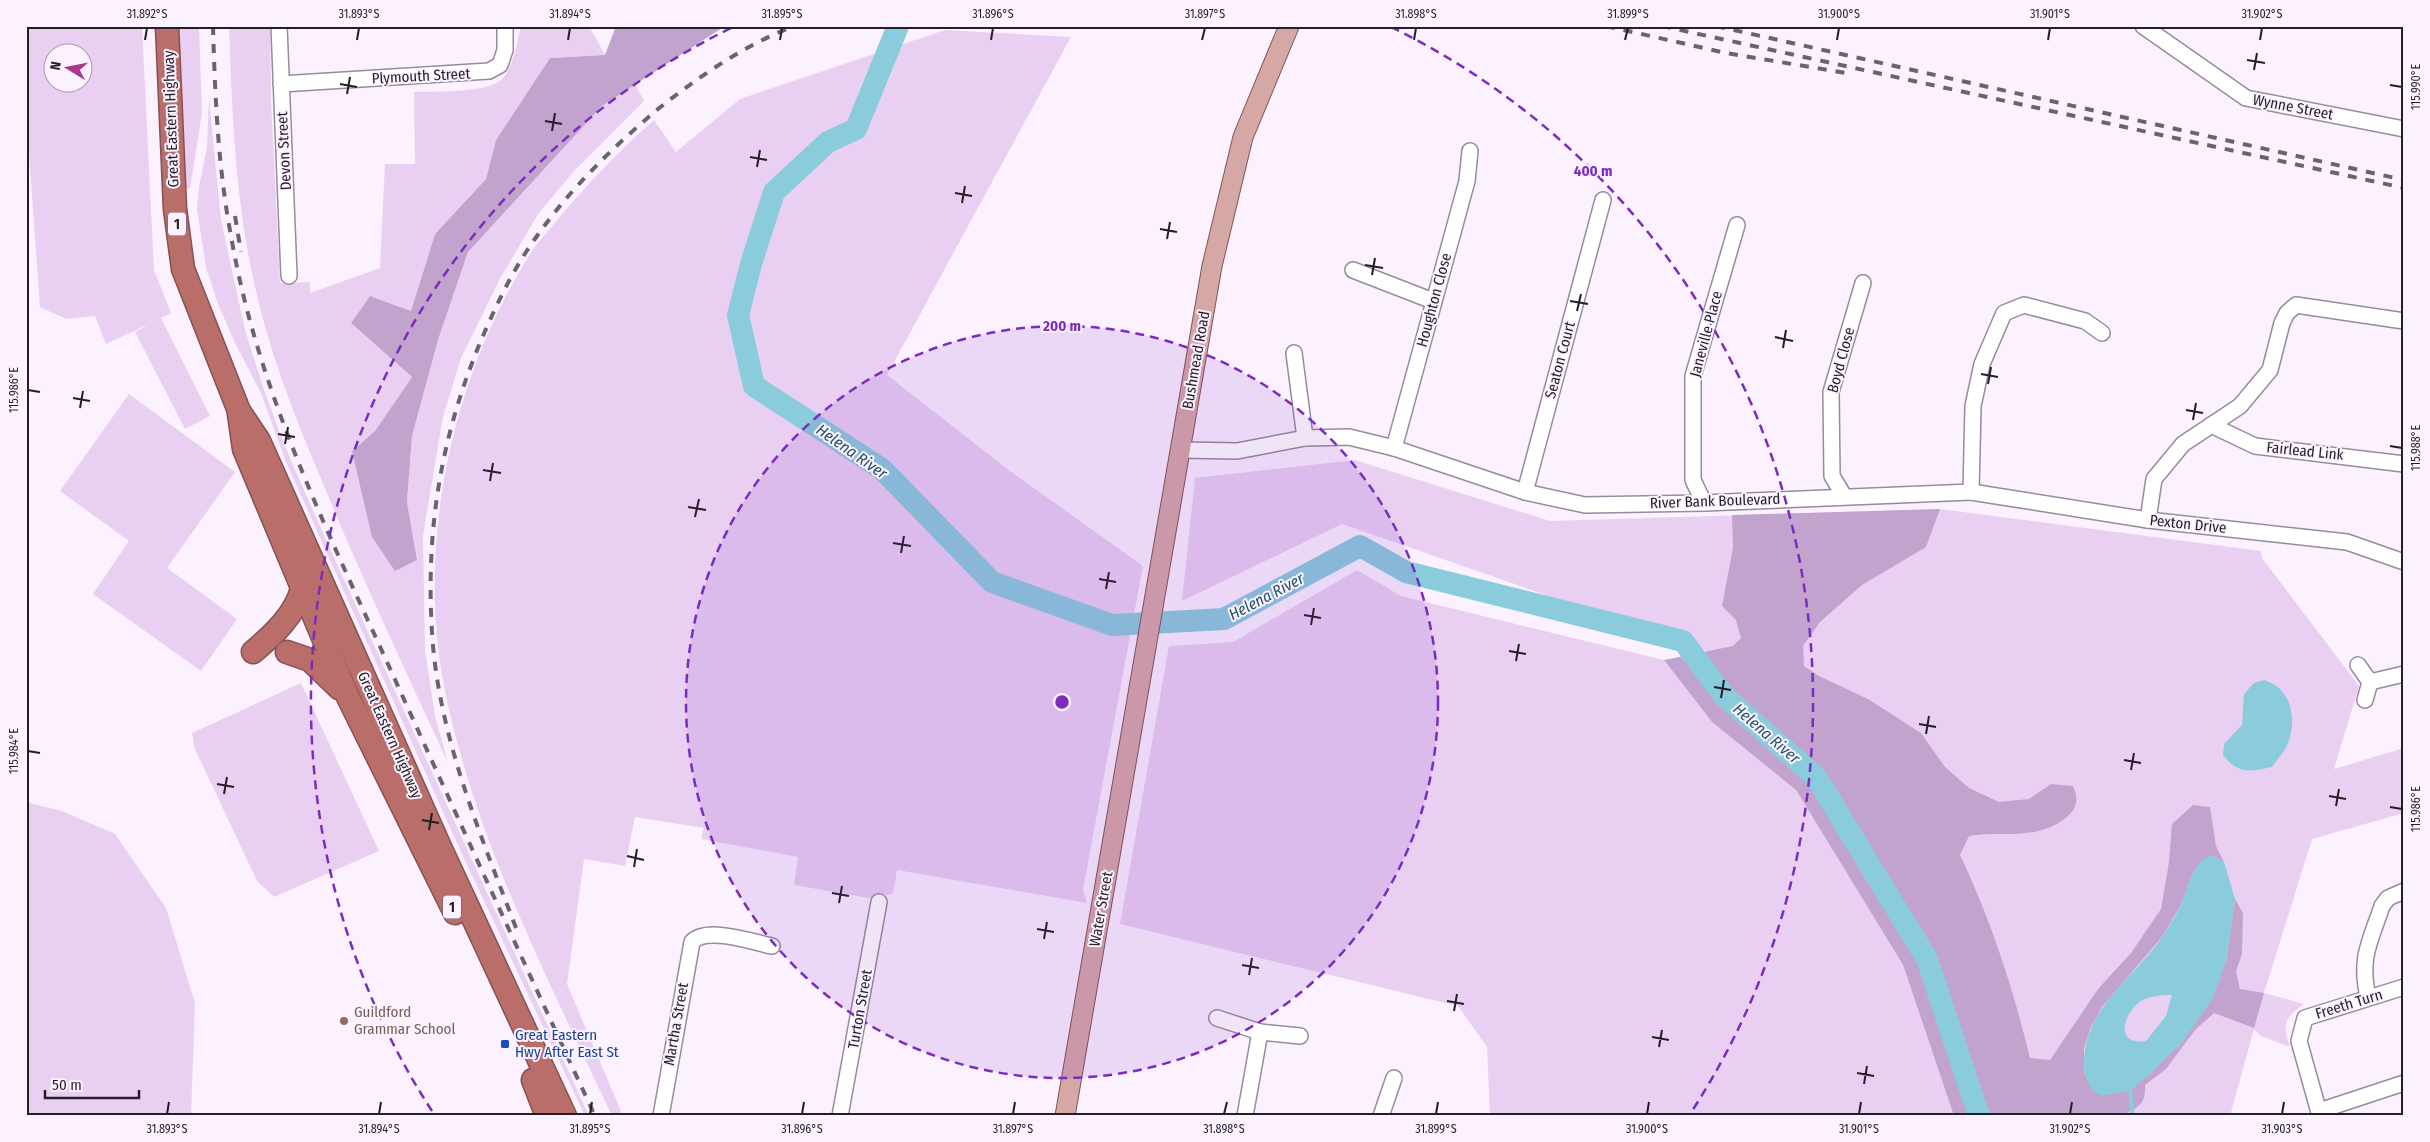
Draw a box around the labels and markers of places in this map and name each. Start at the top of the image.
centre of rings [1053,693,1071,711]
place label: Guildford Grammar School [354,1003,455,1038]
marker: Guildford Grammar School [338,1015,350,1027]
place label: Great Eastern Hwy After East St [515,1026,619,1061]
marker: Great Eastern Hwy After East St [499,1038,511,1050]

